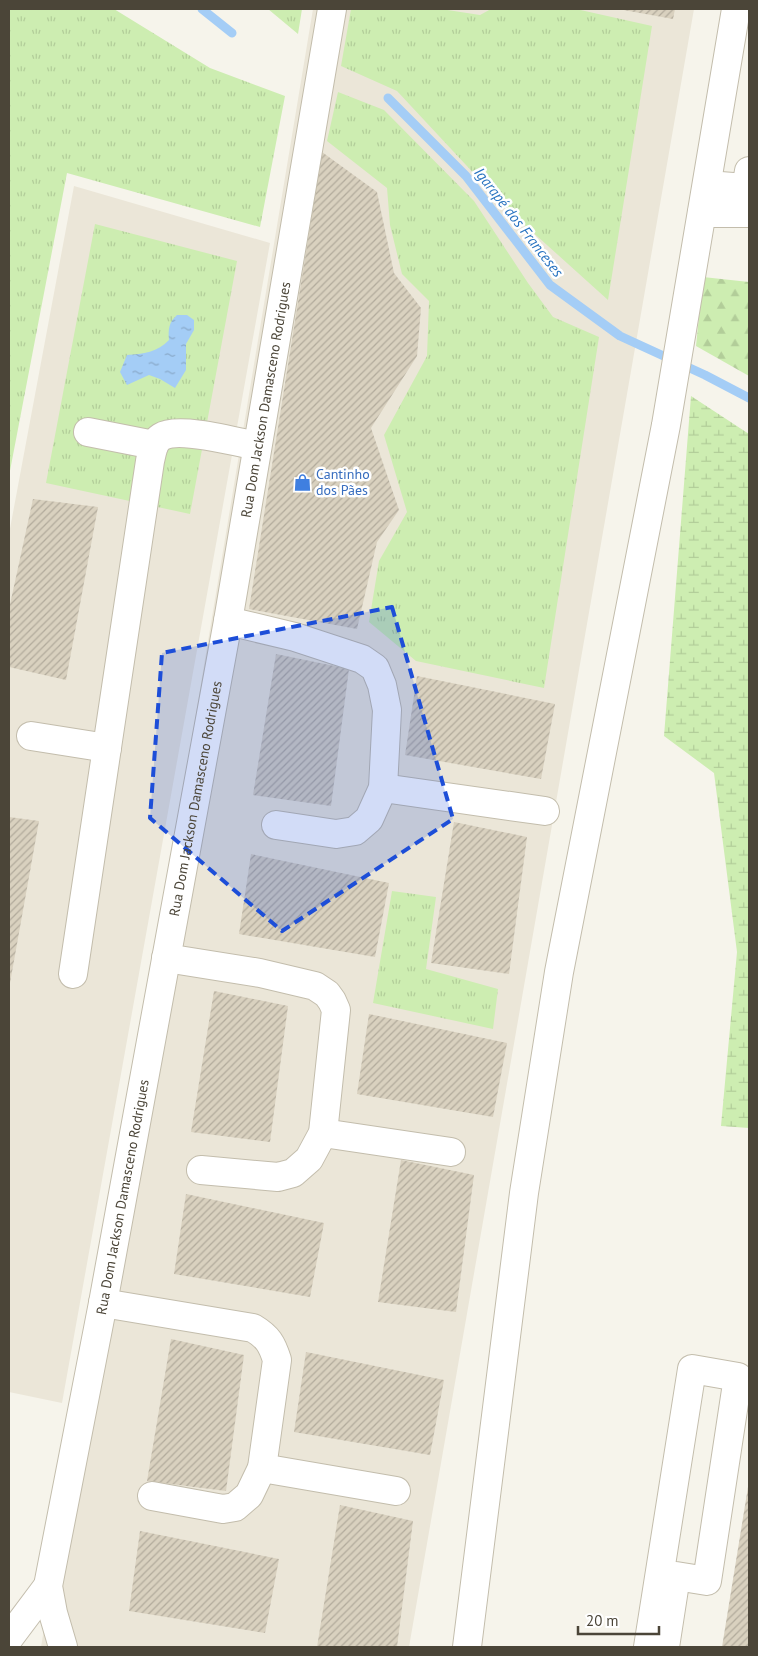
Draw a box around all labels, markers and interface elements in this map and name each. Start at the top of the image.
water label: Igarapé dos Franceses [470,163,568,281]
street label: Rua Dom Jackson Damasceno Rodrigues [237,280,295,519]
place label: Cantinho dos Pães [316,465,370,499]
shop icon: Cantinho dos Pães [292,472,312,492]
street label: Rua Dom Jackson Damasceno Rodrigues [165,679,226,918]
street label: Rua Dom Jackson Damasceno Rodrigues [92,1078,153,1316]
scale bar [578,1604,659,1636]
text: 20 m [586,1611,619,1630]

